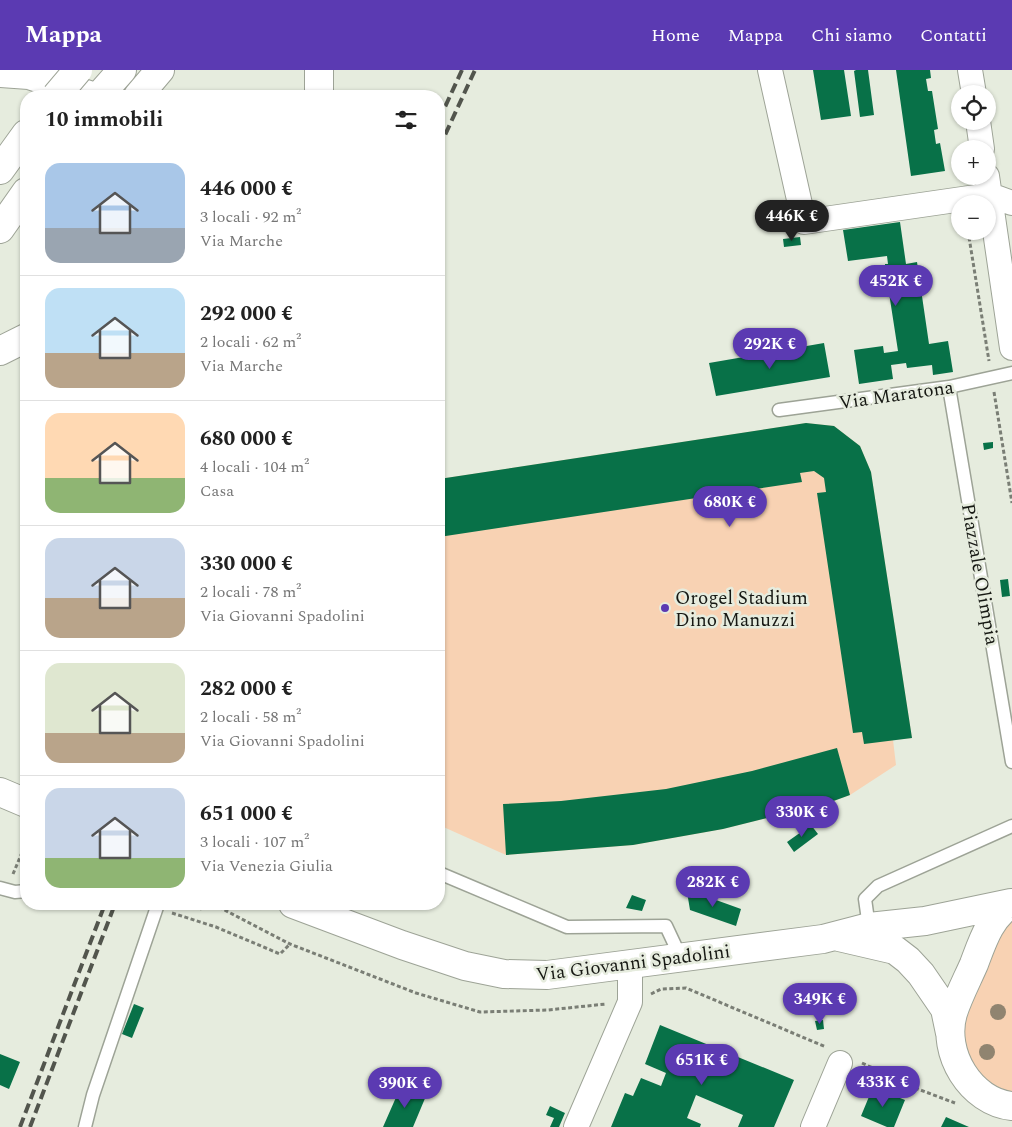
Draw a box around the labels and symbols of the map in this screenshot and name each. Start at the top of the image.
pin: 446K € [751,200,833,242]
pin: 452K € [855,264,937,307]
pin: 292K € [729,328,811,370]
street label: Via Maratona [837,373,956,418]
pin: 680K € [689,486,771,528]
street label: Piazzale Olimpia [953,501,1006,648]
place label: Orogel Stadium Dino Manuzzi [675,584,808,635]
marker: Orogel Stadium Dino Manuzzi [659,602,671,614]
pin: 330K € [761,796,843,838]
pin: 282K € [672,866,754,908]
street label: Via Giovanni Spadolini [534,937,732,990]
pin: 349K € [779,982,861,1025]
pin: 651K € [661,1044,743,1086]
pin: 390K € [364,1066,446,1109]
pin: 433K € [842,1066,924,1108]

